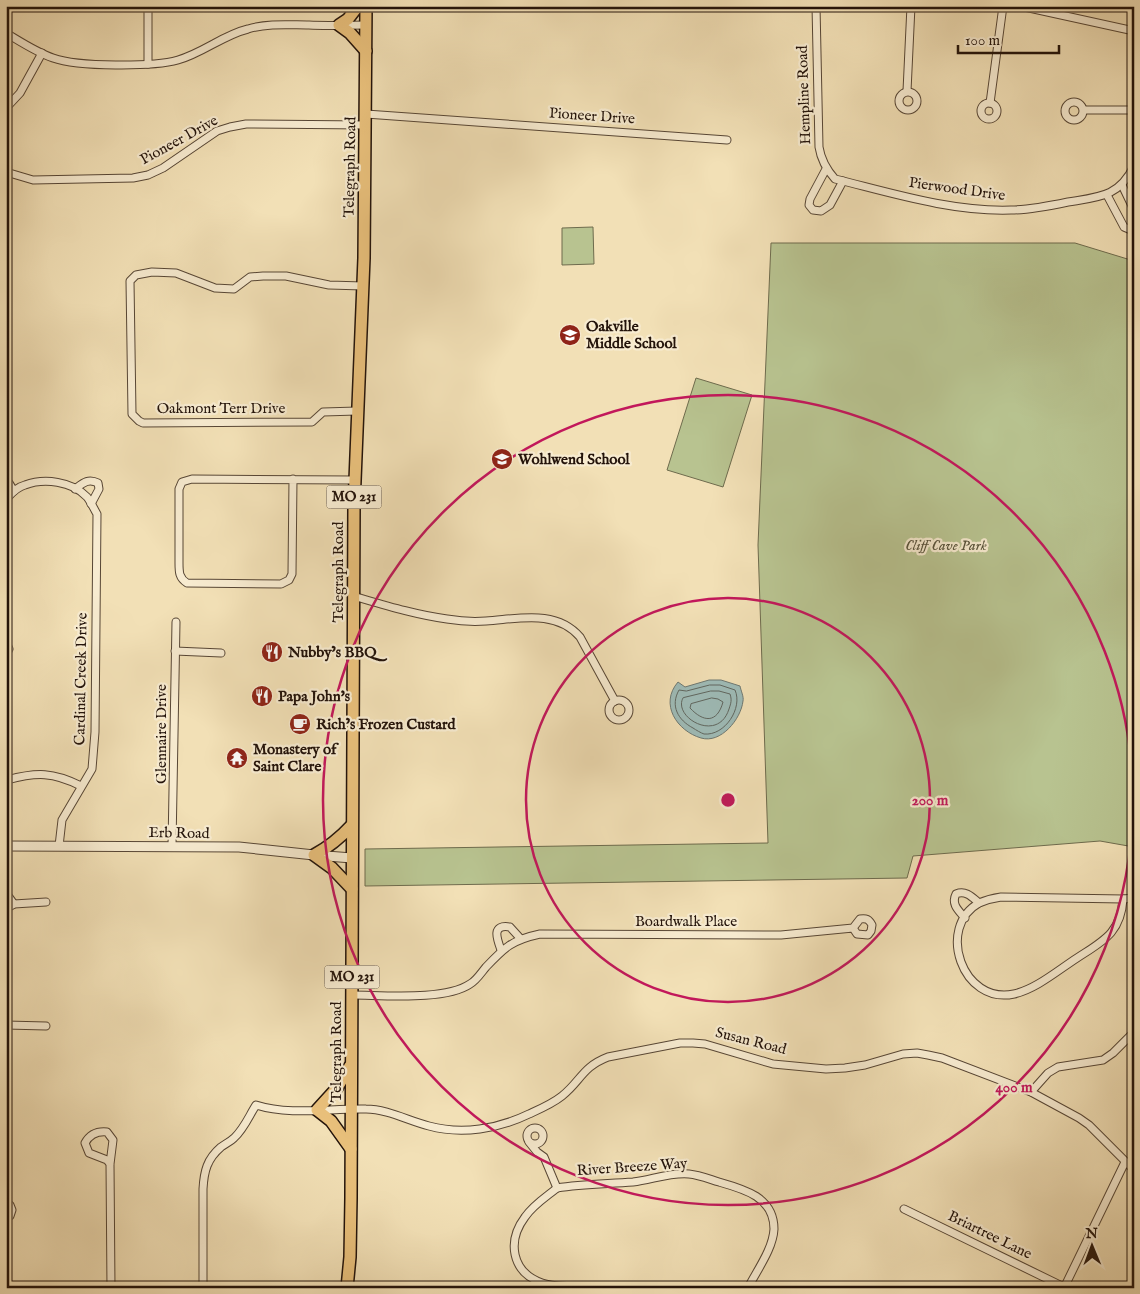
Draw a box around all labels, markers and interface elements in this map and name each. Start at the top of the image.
scale bar [958,22,1059,54]
text: 100 m [965,31,1001,50]
street label: Hempline Road [793,44,815,145]
street label: Pioneer Drive [548,104,636,128]
street label: Pioneer Drive [137,111,221,169]
street label: Telegraph Road [340,115,360,218]
street label: Pierwood Drive [908,173,1007,205]
place label: Oakville Middle School [586,317,677,353]
school or university icon: Oakville Middle School [558,323,582,347]
street label: Oakmont Terr Drive [157,399,285,418]
school or university icon: Wohlwend School [490,447,514,471]
place label: Wohlwend School [517,450,630,469]
road number: MO 231 [326,486,382,508]
street label: Telegraph Road [329,521,348,622]
park label: Cliff Cave Park [905,536,987,555]
street label: Cardinal Creek Drive [70,612,92,746]
restaurant icon: Nubby’s BBQ [260,640,284,664]
place label: Nubby’s BBQ [287,643,387,662]
street label: Glennaire Drive [152,684,171,784]
restaurant icon: Papa John's [250,684,274,708]
place label: Papa John's [278,687,351,706]
cafe icon: Rich’s Frozen Custard [288,712,312,736]
place label: Rich’s Frozen Custard [316,715,456,734]
place label: Monastery of Saint Clare [253,740,339,776]
temple icon: Monastery of Saint Clare [225,746,249,770]
centre of rings [719,791,737,809]
text: 200 m [912,791,949,810]
street label: Erb Road [148,823,211,843]
street label: Boardwalk Place [635,912,737,931]
road number: MO 231 [324,966,380,989]
street label: Telegraph Road [327,1001,346,1102]
street label: Susan Road [714,1023,789,1059]
text: 400 m [996,1078,1033,1097]
street label: River Breeze Way [576,1154,689,1180]
street label: Briartree Lane [945,1206,1035,1264]
north arrow [1068,1222,1118,1272]
text: N [1085,1225,1098,1243]

